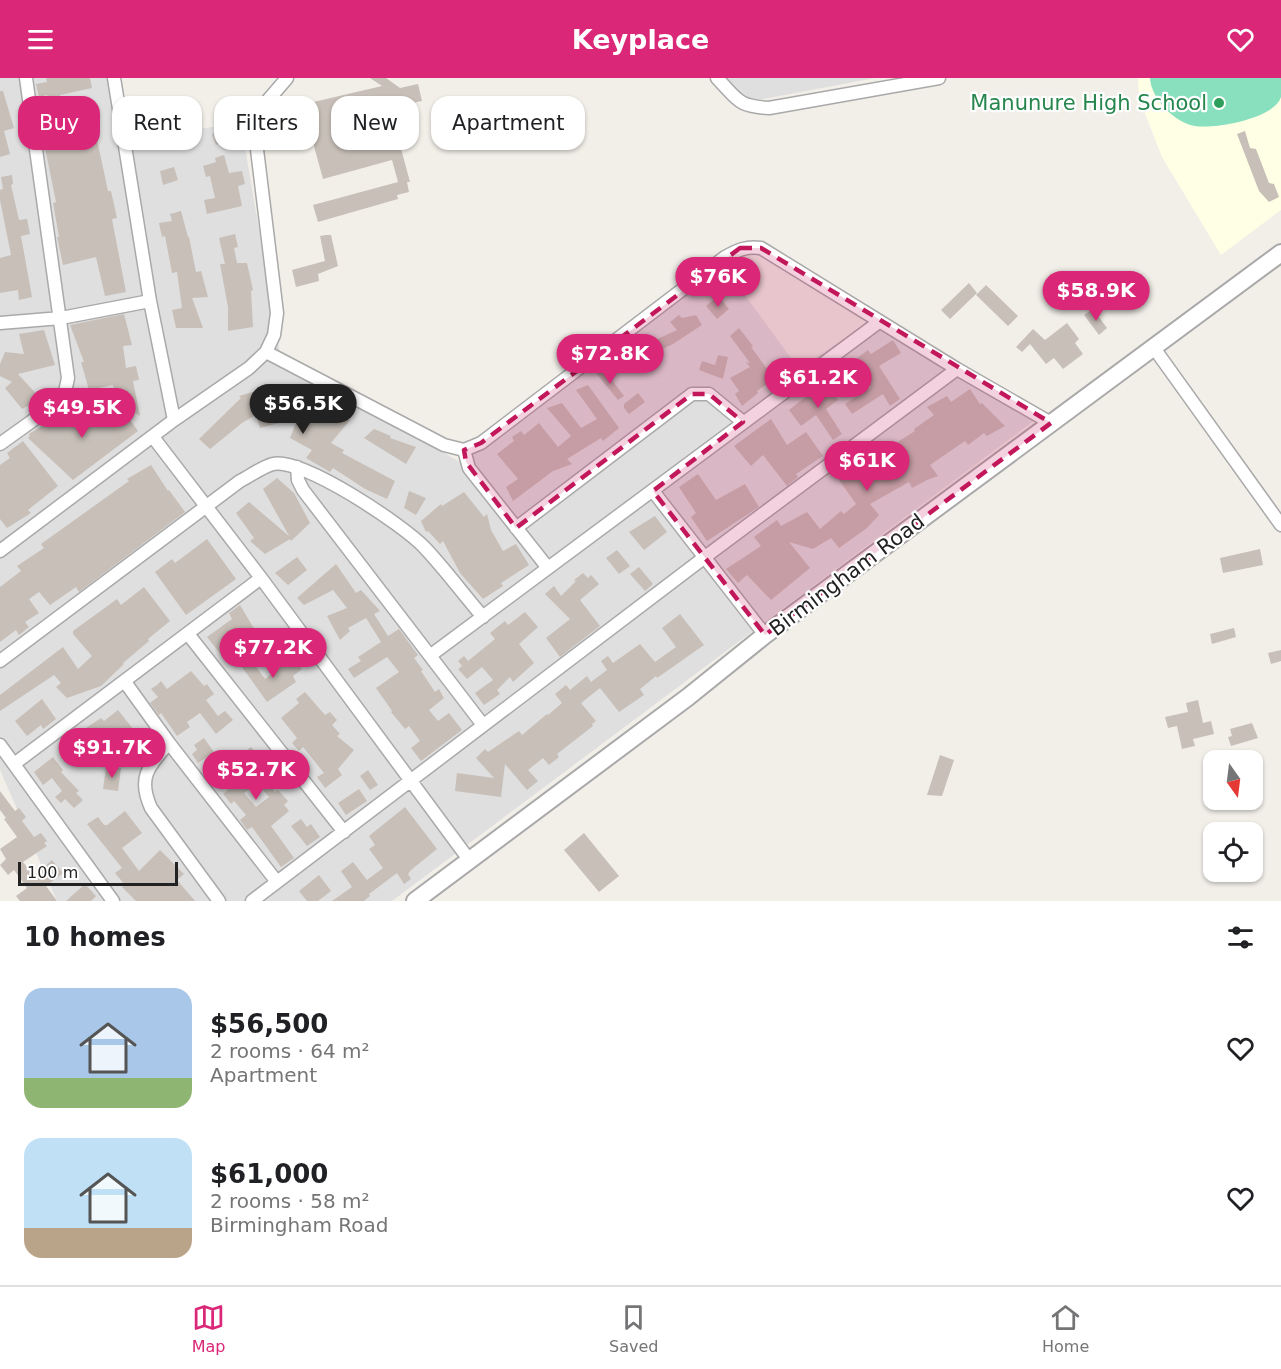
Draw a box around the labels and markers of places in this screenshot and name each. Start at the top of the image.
place label: Manunure High School [970,91,1207,115]
marker: Manunure High School [1212,96,1226,110]
pin: $76K [682,257,754,308]
pin: $58.9K [1047,271,1145,322]
pin: $72.8K [561,334,659,385]
pin: $61.2K [769,358,867,409]
pin: $56.5K [254,384,352,435]
pin: $49.5K [33,388,131,439]
pin: $61K [831,441,903,492]
pin: $77.2K [224,628,322,679]
pin: $91.7K [63,728,161,779]
pin: $52.7K [207,750,305,801]

